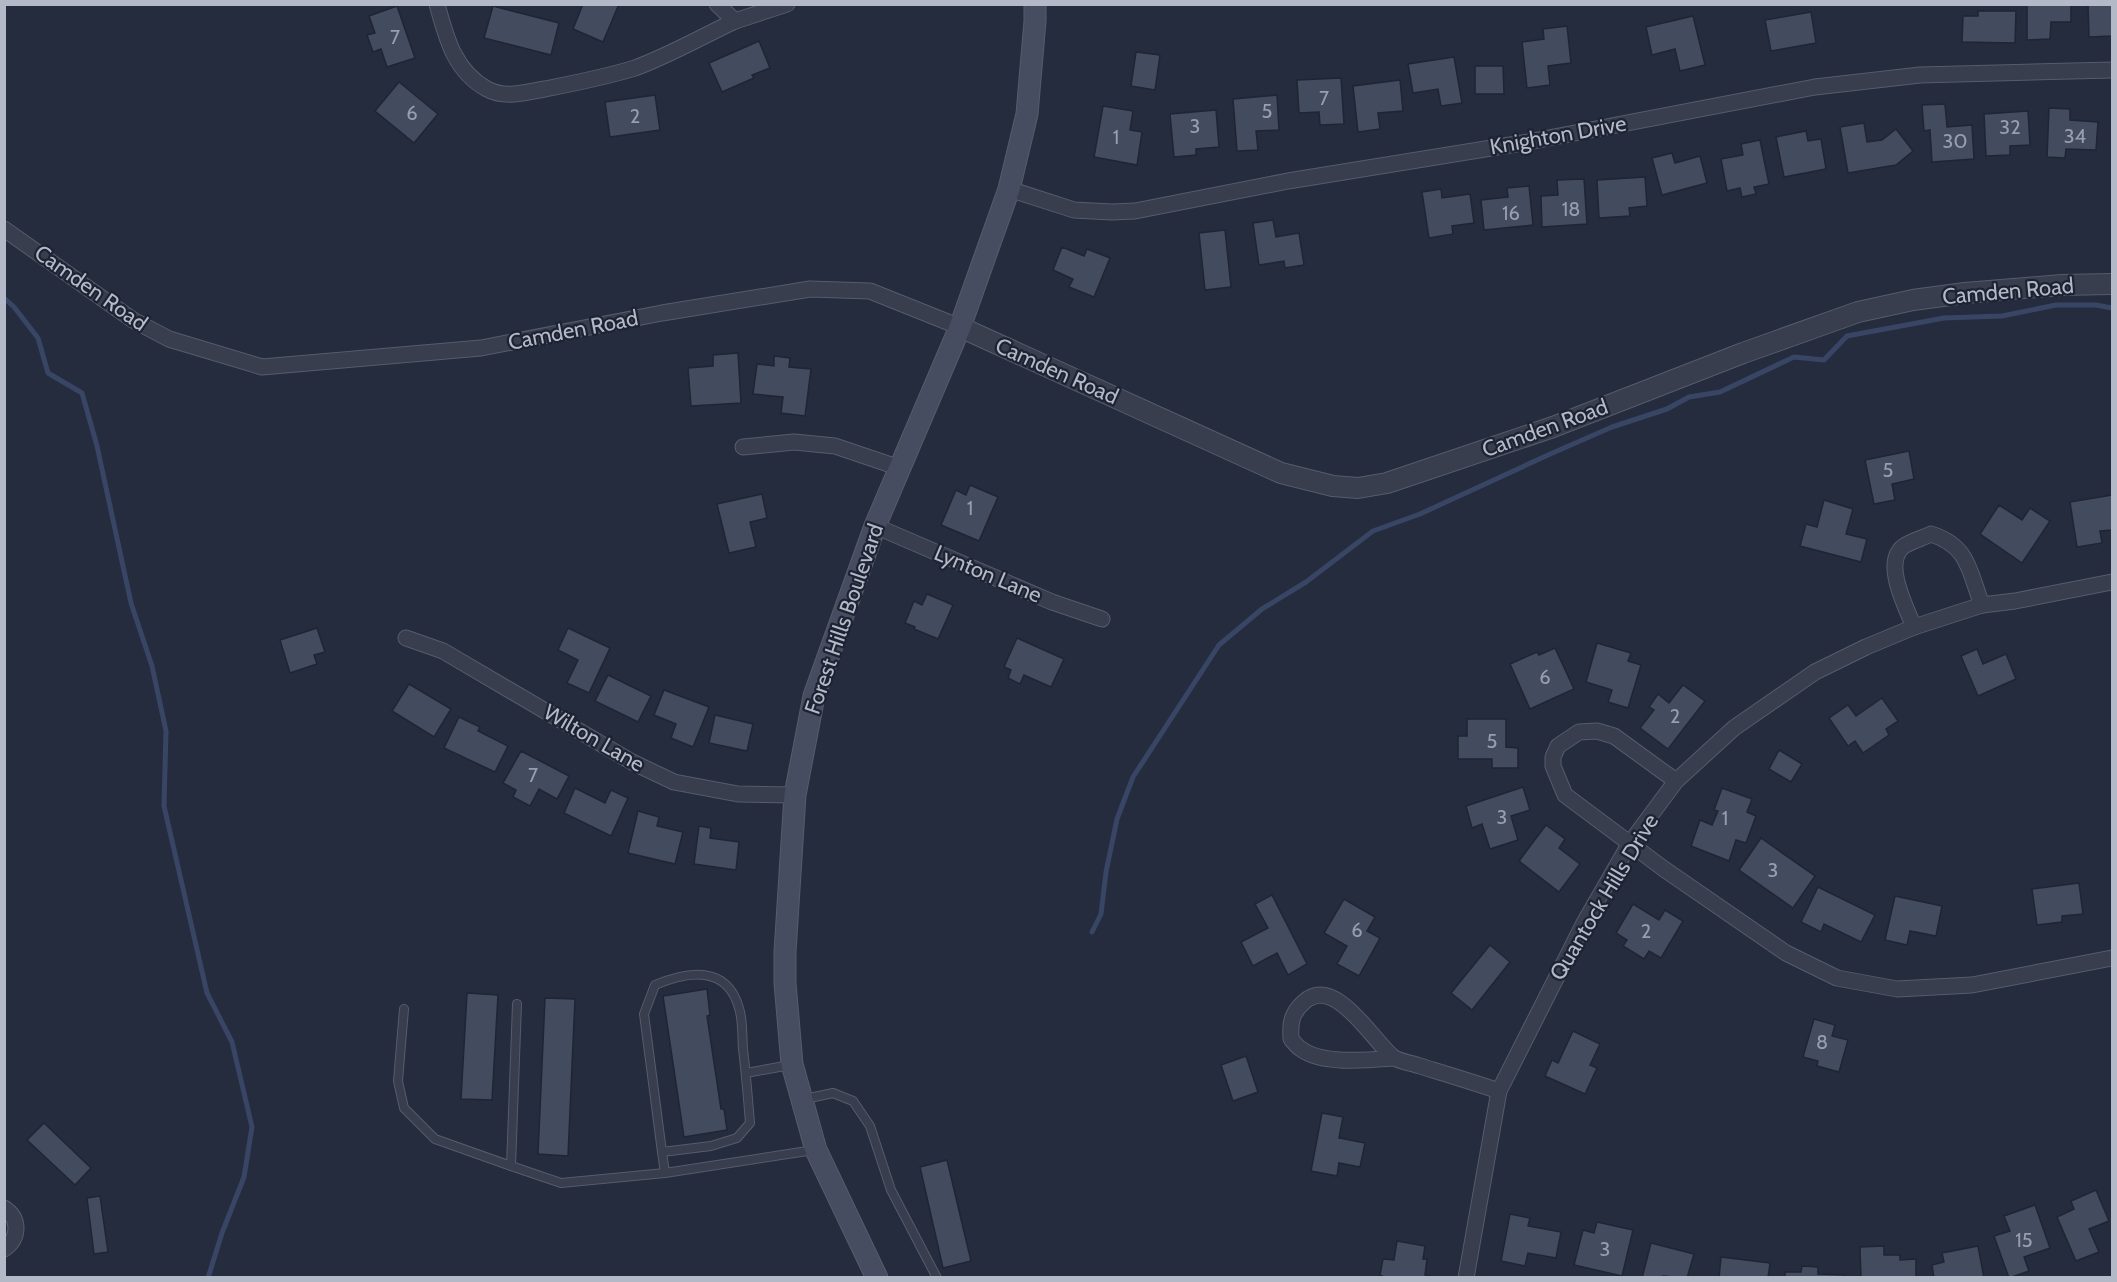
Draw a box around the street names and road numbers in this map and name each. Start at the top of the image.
street label: Knighton Drive [1488,110,1628,160]
street label: Camden Road [29,239,153,337]
street label: Camden Road [1941,272,2075,310]
street label: Camden Road [506,304,640,356]
street label: Camden Road [991,332,1123,410]
street label: Camden Road [1478,393,1612,463]
street label: Forest Hills Boulevard [799,520,889,718]
street label: Lynton Lane [930,539,1046,609]
street label: Wilton Lane [539,698,649,778]
street label: Quantock Hills Drive [1544,809,1664,985]

